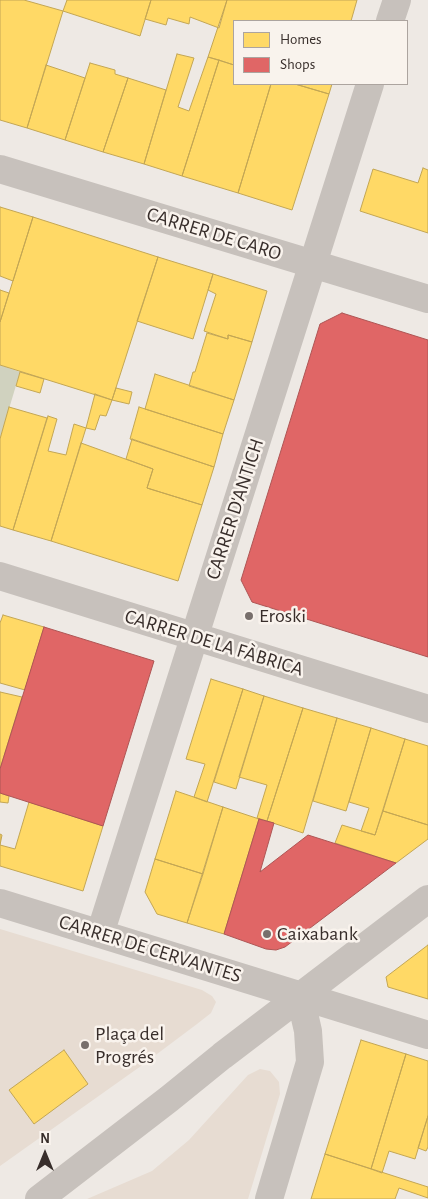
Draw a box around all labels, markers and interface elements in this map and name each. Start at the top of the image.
legend [233,20,408,85]
text: Homes [280,32,322,47]
text: Shops [280,57,315,72]
street label: CARRER DE CARO [144,202,284,266]
street label: CARRER D'ANTICH [201,435,269,583]
street label: CARRER DE LA FÀBRICA [122,604,306,682]
place label: Eroski [259,604,306,628]
marker: Eroski [243,610,255,622]
street label: CARRER DE CERVANTES [56,910,244,988]
place label: Caixabank [277,922,358,946]
marker: Caixabank [261,928,273,940]
place label: Plaça del Progrés [95,1022,164,1069]
marker: Plaça del Progrés [79,1039,91,1051]
north arrow [20,1129,70,1179]
text: N [40,1132,50,1146]

